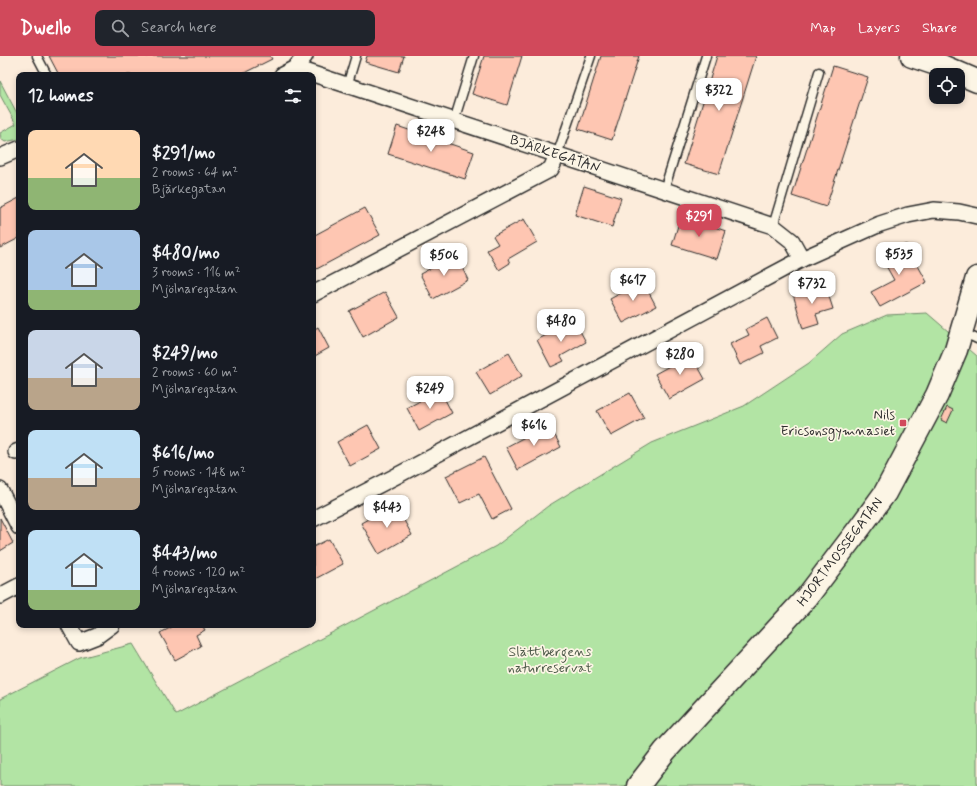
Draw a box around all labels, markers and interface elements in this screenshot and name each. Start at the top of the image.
search box [95,10,375,46]
text: Dwello [20,16,71,41]
icon: search [109,17,131,39]
text: Search here [141,18,217,38]
text: Map [810,19,836,37]
text: Layers [858,19,900,37]
text: Share [922,19,957,37]
map controls [929,68,965,104]
button: locate [929,68,965,104]
pin: $322 [695,78,743,112]
text: $322 [705,82,733,99]
text: 12 homes [28,85,94,107]
icon: filters [282,85,304,107]
pin: $248 [407,119,455,153]
text: $248 [417,123,445,140]
street label: BJÄRKEGATAN [507,131,603,177]
text: $291/mo [152,142,215,164]
icon: home [60,146,108,194]
text: 2 rooms · 64 m² [152,164,238,181]
text: Bjärkegatan [152,181,226,198]
pin: $291 [675,204,723,238]
text: $291 [686,208,712,225]
text: $480/mo [152,242,220,264]
pin: $535 [875,242,923,276]
pin: $506 [420,243,468,277]
icon: home [60,246,108,294]
text: $535 [885,246,913,263]
text: $506 [429,247,459,264]
text: 3 rooms · 116 m² [152,264,241,281]
pin: $617 [609,268,657,302]
pin: $732 [788,271,836,305]
text: $617 [619,272,647,289]
text: $732 [798,275,826,292]
text: Mjölnaregatan [152,281,238,298]
pin: $480 [537,309,585,343]
text: $480 [546,313,576,330]
text: $249/mo [152,342,218,364]
pin: $280 [656,342,704,376]
icon: home [60,346,108,394]
text: $280 [666,346,694,363]
text: 2 rooms · 60 m² [152,364,238,381]
pin: $249 [406,376,454,410]
text: $249 [416,380,444,397]
text: Mjölnaregatan [152,381,238,398]
place label: Nils Ericsonsgymnasiet [781,406,895,441]
pin: $616 [510,413,558,447]
text: $616 [521,417,547,434]
marker: Nils Ericsonsgymnasiet [898,418,908,428]
text: $616/mo [152,442,214,464]
icon: home [60,446,108,494]
text: 5 rooms · 148 m² [152,464,246,481]
text: Mjölnaregatan [152,481,238,498]
street label: HJORTMOSSEGATAN [793,494,887,610]
pin: $443 [363,495,411,529]
text: $443 [373,499,401,516]
text: $443/mo [152,542,217,564]
icon: home [60,546,108,594]
text: 4 rooms · 120 m² [152,564,245,581]
text: Mjölnaregatan [152,581,238,598]
park label: Slättbergens naturreservat [508,643,593,677]

